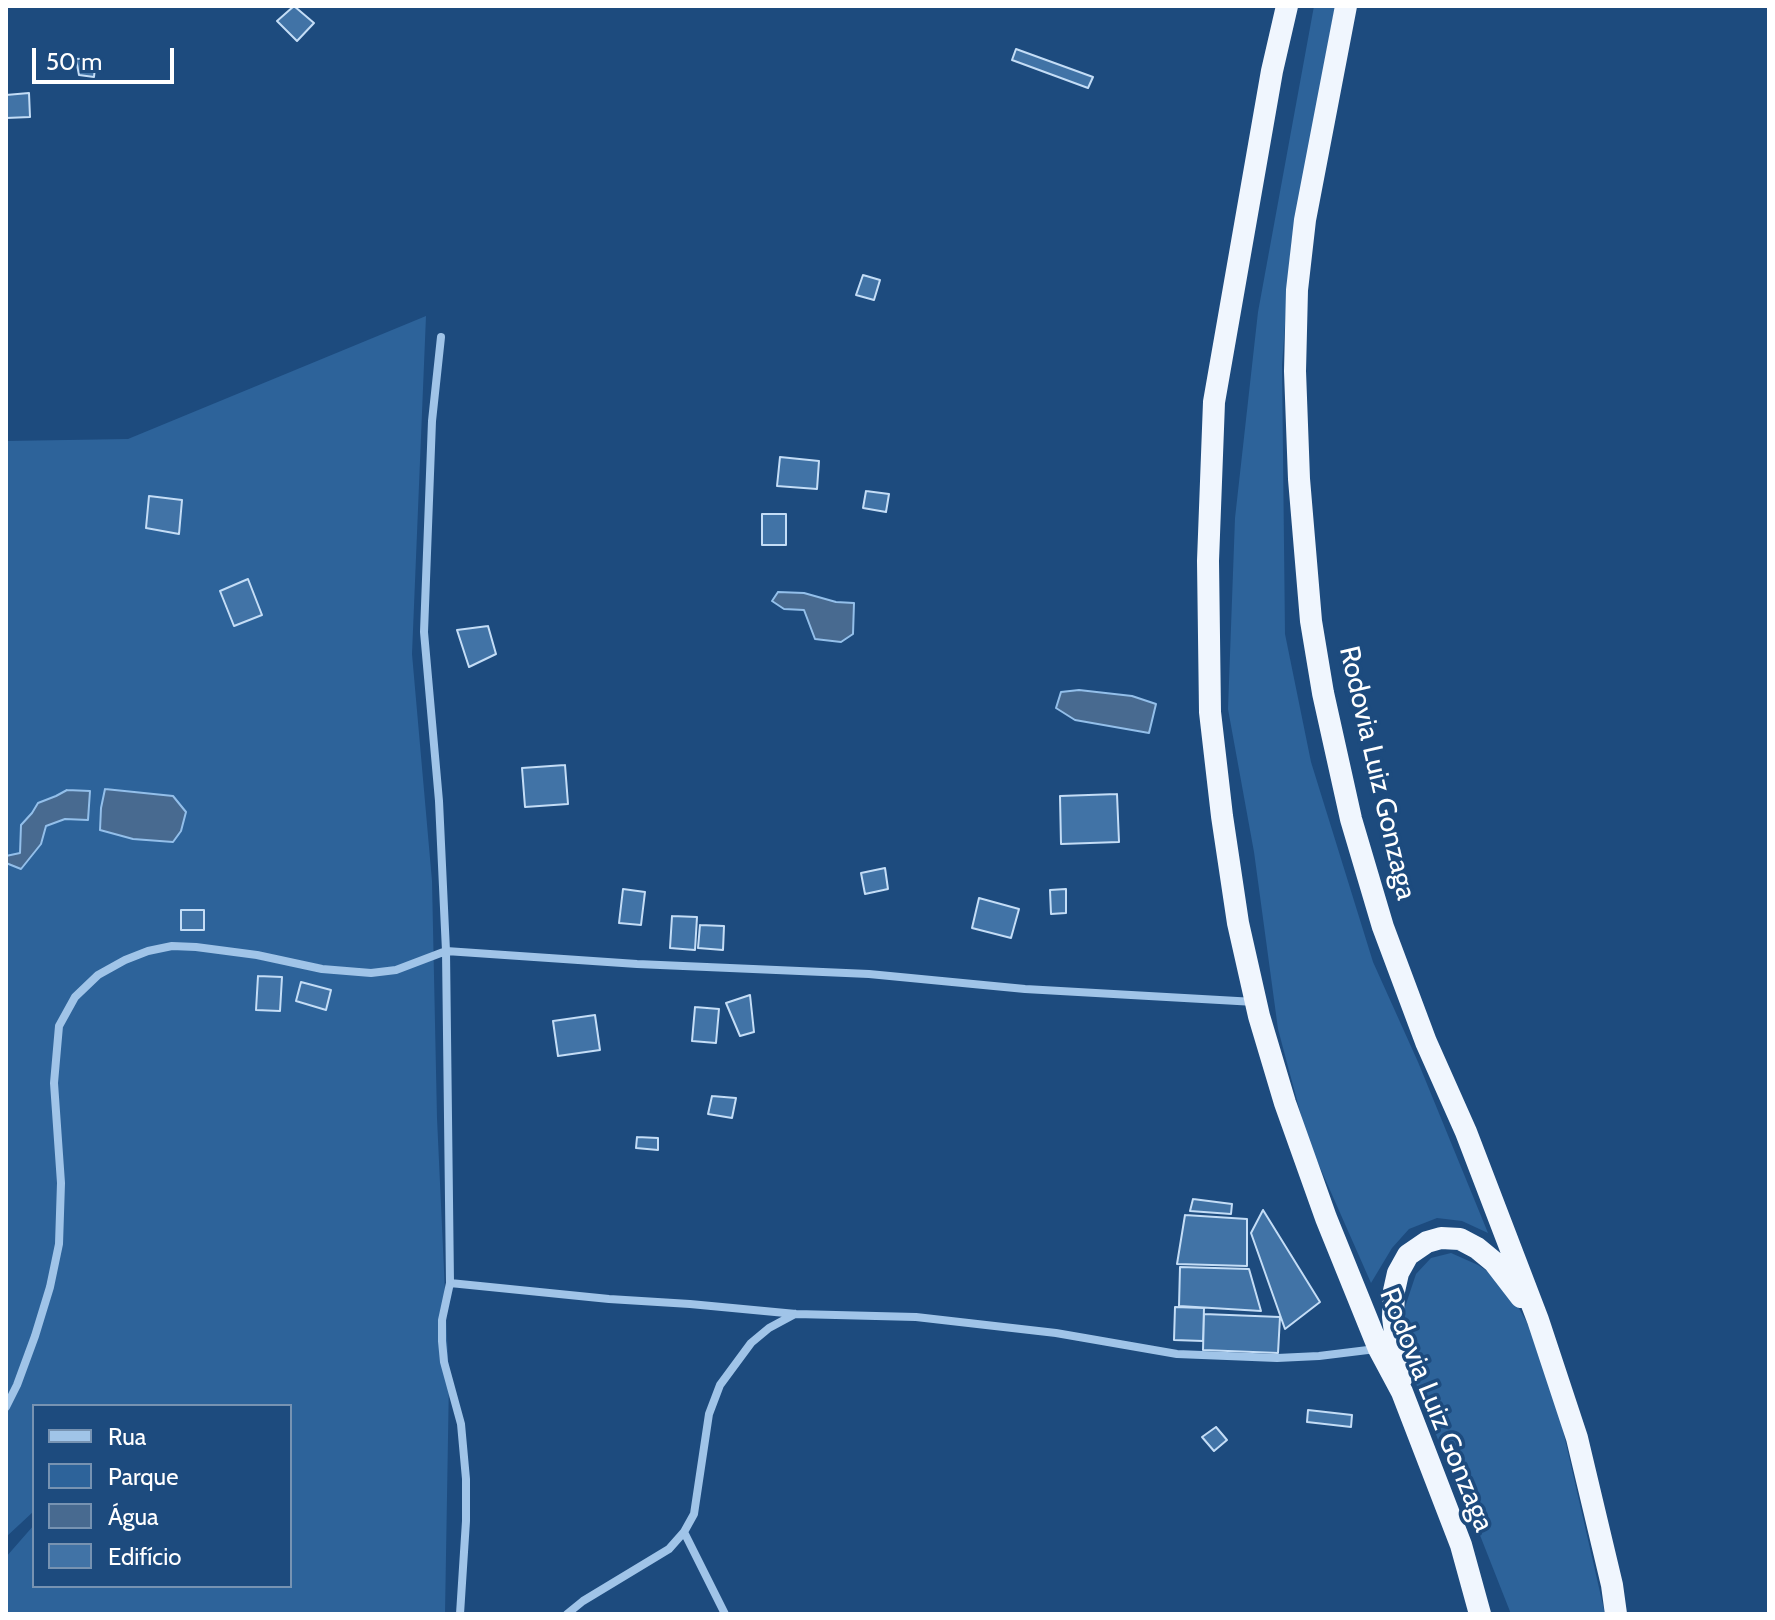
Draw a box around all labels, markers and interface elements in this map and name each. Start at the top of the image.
scale bar [36,32,178,82]
text: 50 m [46,47,102,76]
street label: Rodovia Luiz Gonzaga [1331,643,1423,903]
street label: Rodovia Luiz Gonzaga [1372,1283,1500,1537]
legend [32,1404,292,1588]
text: Rua [108,1422,146,1451]
text: Parque [108,1462,178,1491]
text: Água [108,1502,159,1531]
text: Edifício [108,1542,182,1571]

